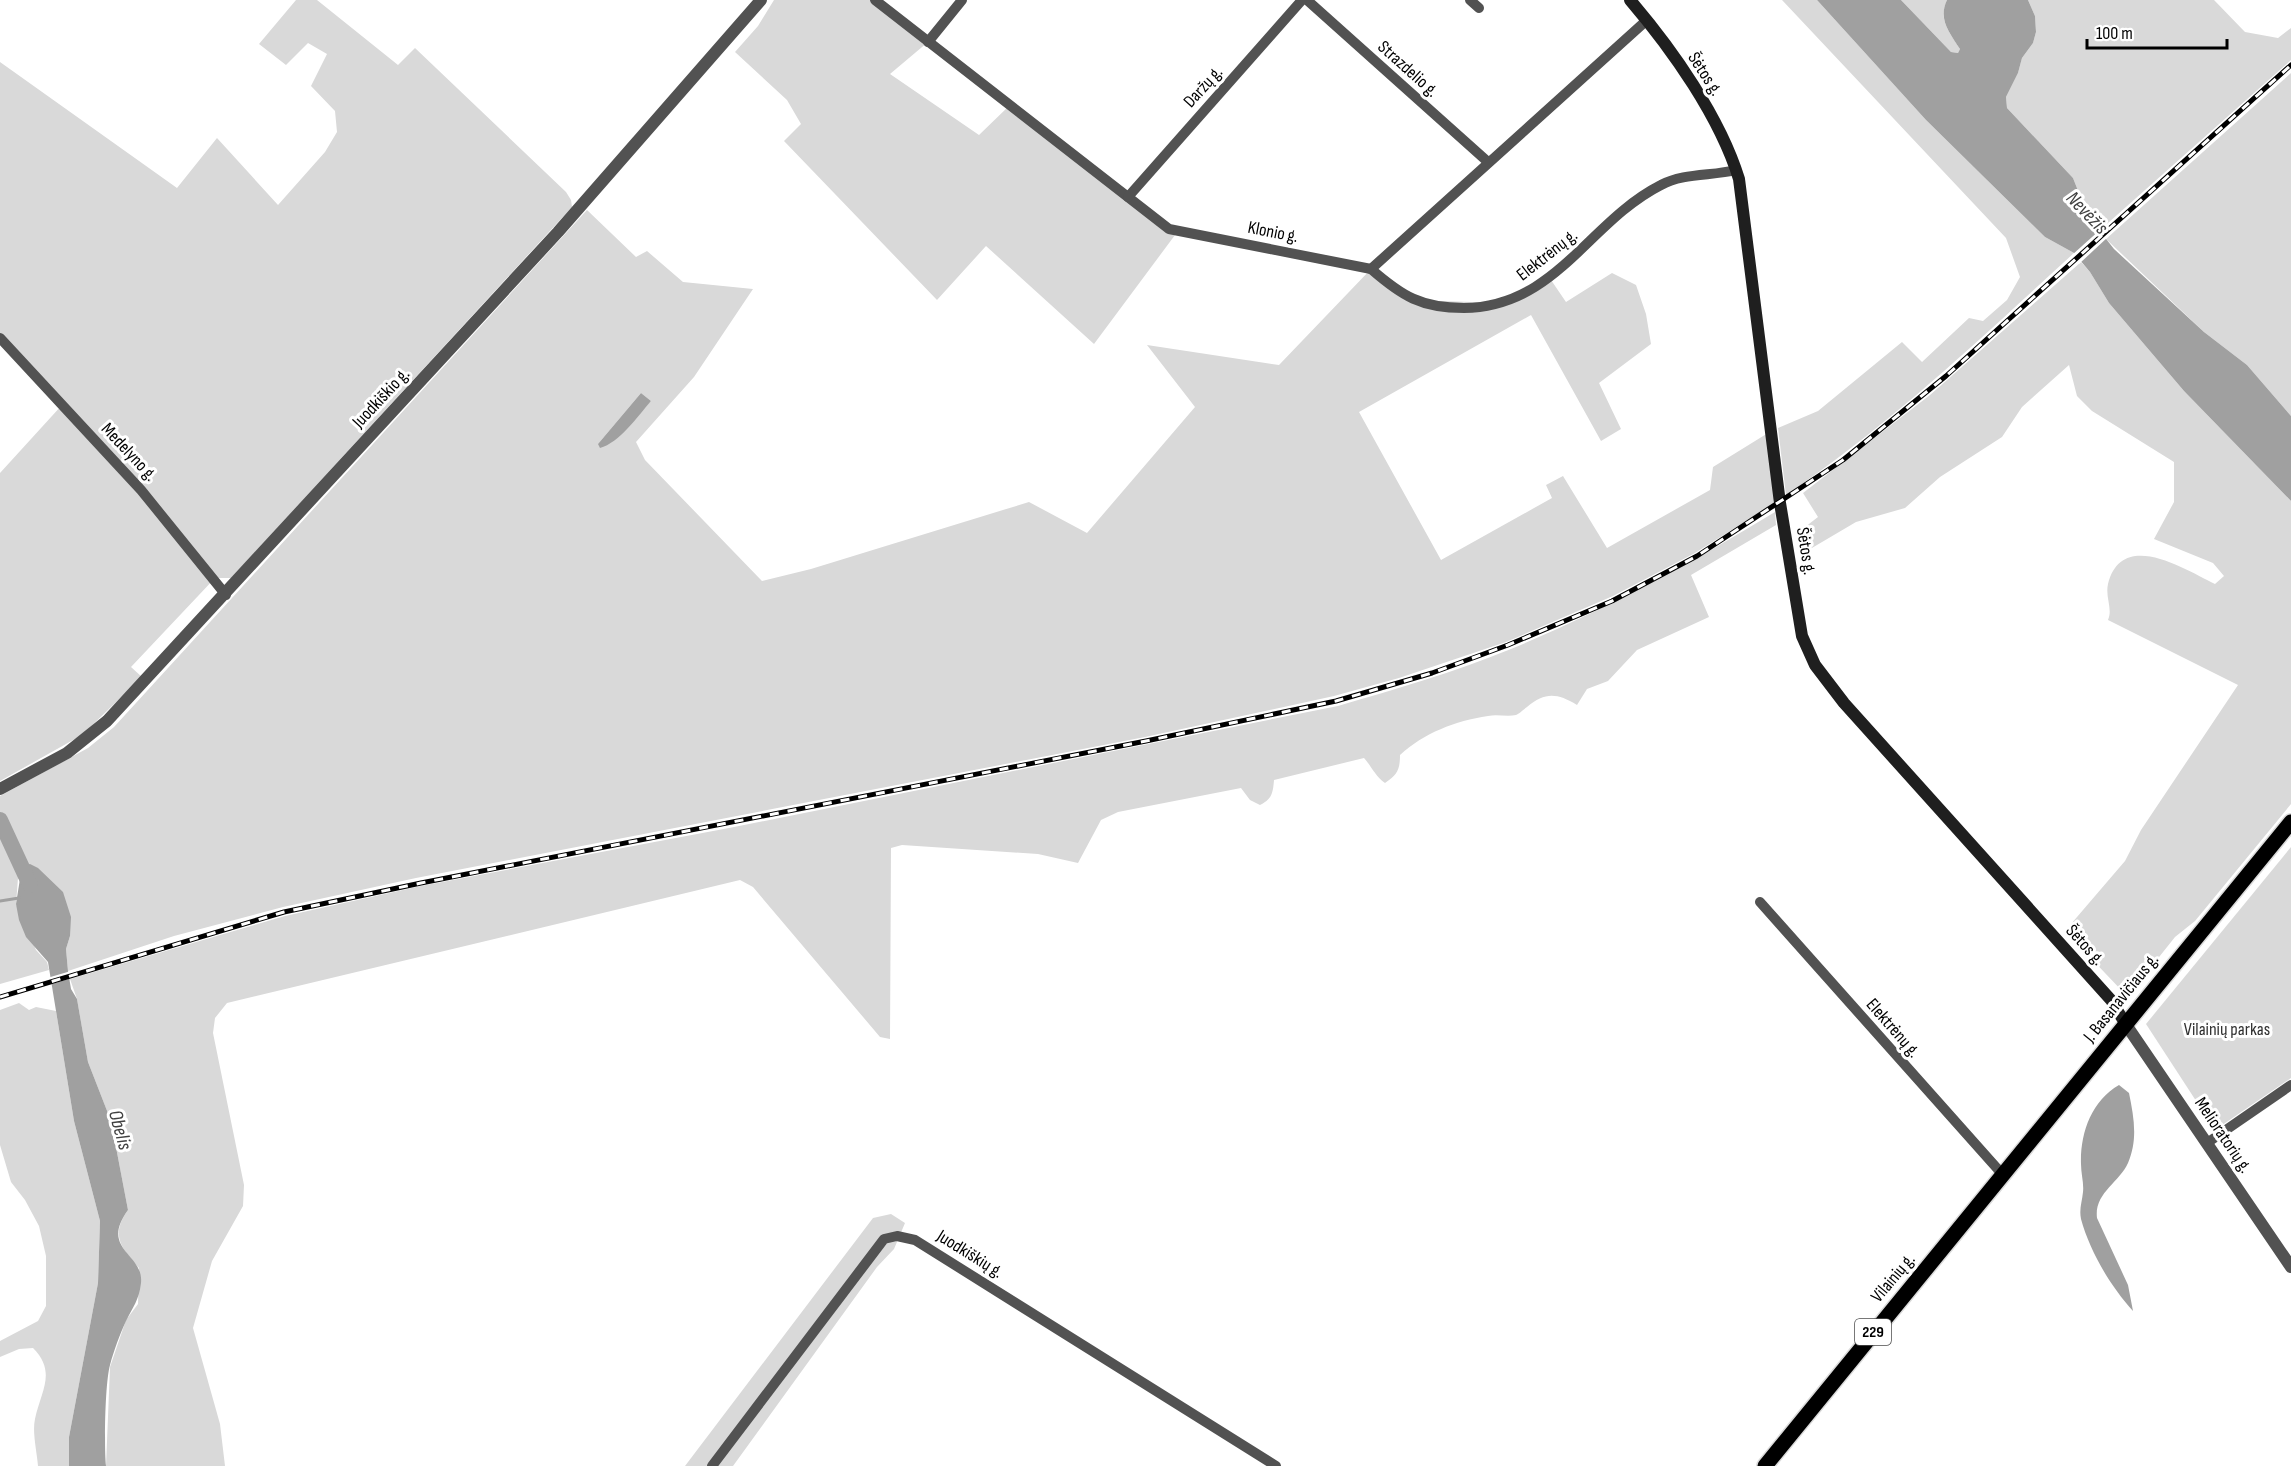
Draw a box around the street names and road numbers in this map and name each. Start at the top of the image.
street label: Strazdelio g. [1374,36,1442,102]
street label: Šėtos g. [1683,48,1727,100]
street label: Daržų g. [1179,62,1227,112]
street label: Klonio g. [1246,217,1300,247]
street label: Elektrėnų g. [1512,225,1582,285]
street label: Juodkiškio g. [347,364,414,433]
street label: Medelyno g. [97,419,161,485]
street label: Šėtos g. [1792,526,1820,576]
street label: Šėtos g. [2061,920,2109,970]
street label: J. Basanavičiaus g. [2078,950,2163,1047]
street label: Elektrėnų g. [1862,994,1924,1062]
street label: Melioratorių g. [2190,1093,2256,1177]
street label: Juodkiškių g. [932,1225,1007,1283]
street label: Vilainių g. [1867,1249,1919,1307]
road number: 229 [1855,1319,1891,1345]

